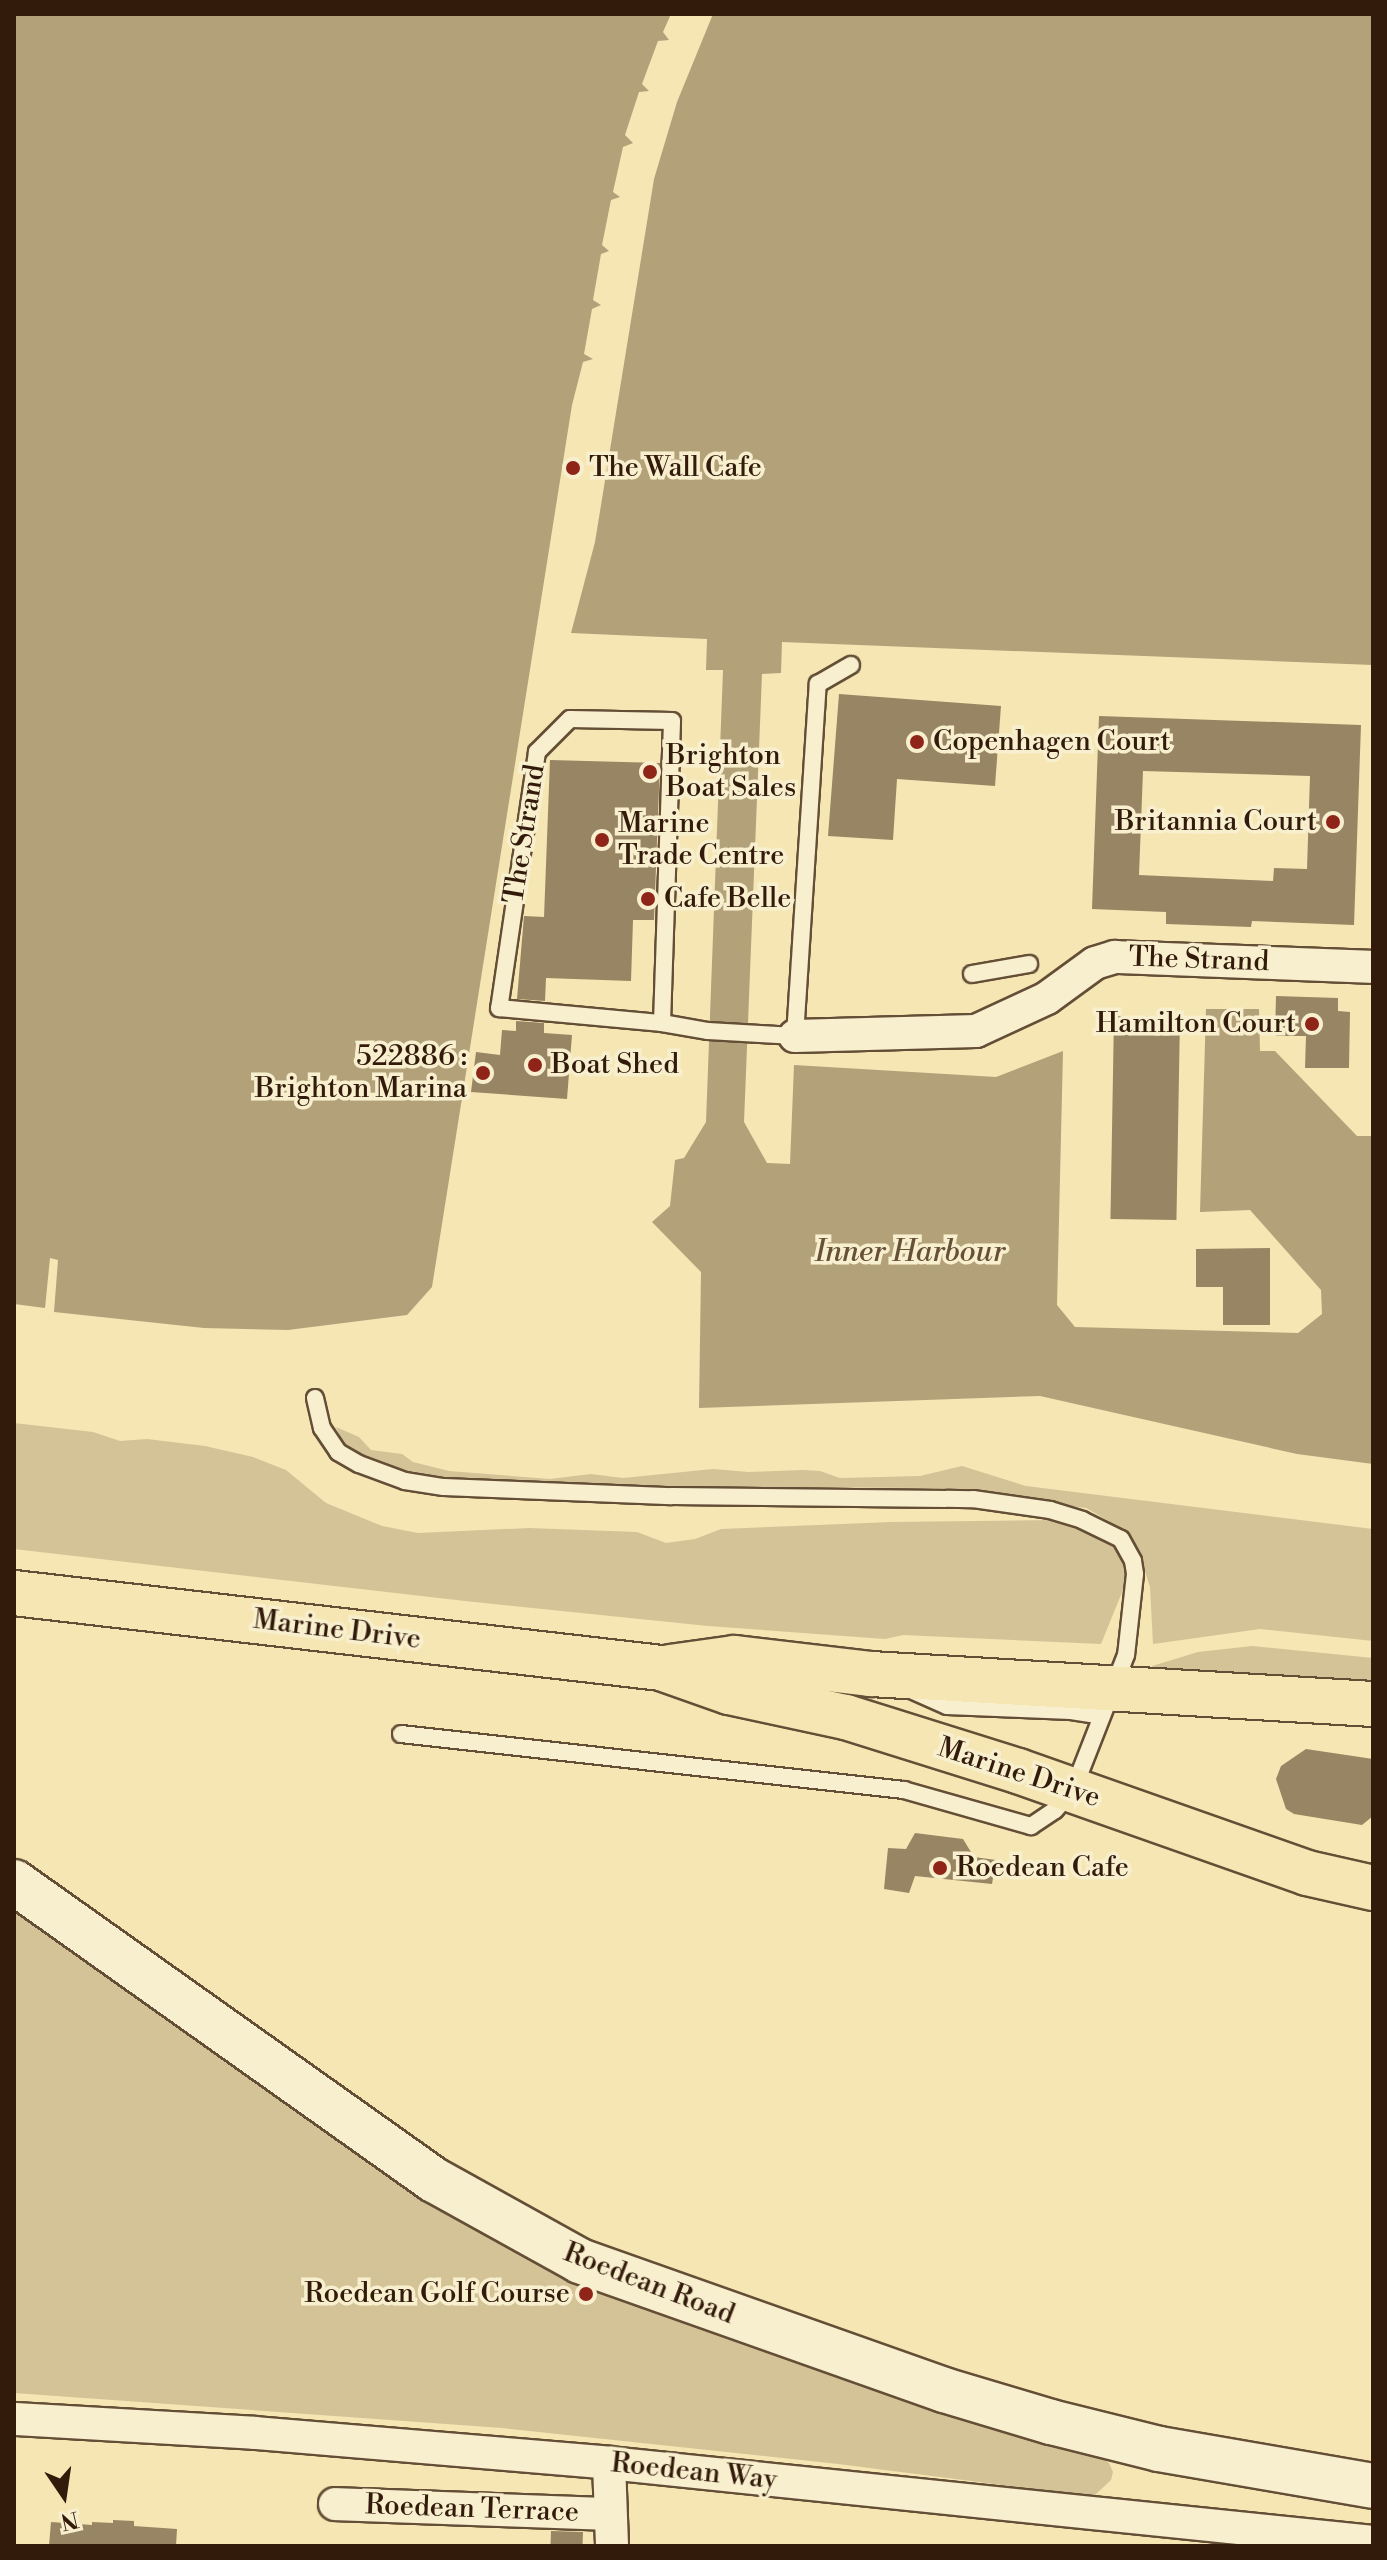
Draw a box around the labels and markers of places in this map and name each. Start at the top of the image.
place label: The Wall Cafe [589,451,762,485]
marker: The Wall Cafe [564,459,582,477]
place label: Copenhagen Court [933,725,1170,759]
marker: Copenhagen Court [908,733,926,751]
place label: Brighton Boat Sales [666,739,796,805]
marker: Brighton Boat Sales [641,763,659,781]
place label: Britannia Court [1115,805,1317,839]
place label: Marine Trade Centre [618,807,784,873]
marker: Britannia Court [1324,813,1342,831]
marker: Marine Trade Centre [593,831,611,849]
place label: Cafe Belle [664,882,791,916]
marker: Cafe Belle [639,890,657,908]
place label: Hamilton Court [1096,1007,1296,1041]
marker: Hamilton Court [1303,1015,1321,1033]
place label: 522886 : Brighton Marina [255,1040,467,1106]
place label: Boat Shed [551,1048,679,1082]
marker: Boat Shed [526,1056,544,1074]
marker: 522886 : Brighton Marina [474,1064,492,1082]
place label: Roedean Cafe [956,1851,1129,1885]
marker: Roedean Cafe [931,1859,949,1877]
place label: Roedean Golf Course [304,2277,570,2311]
marker: Roedean Golf Course [577,2285,595,2303]

